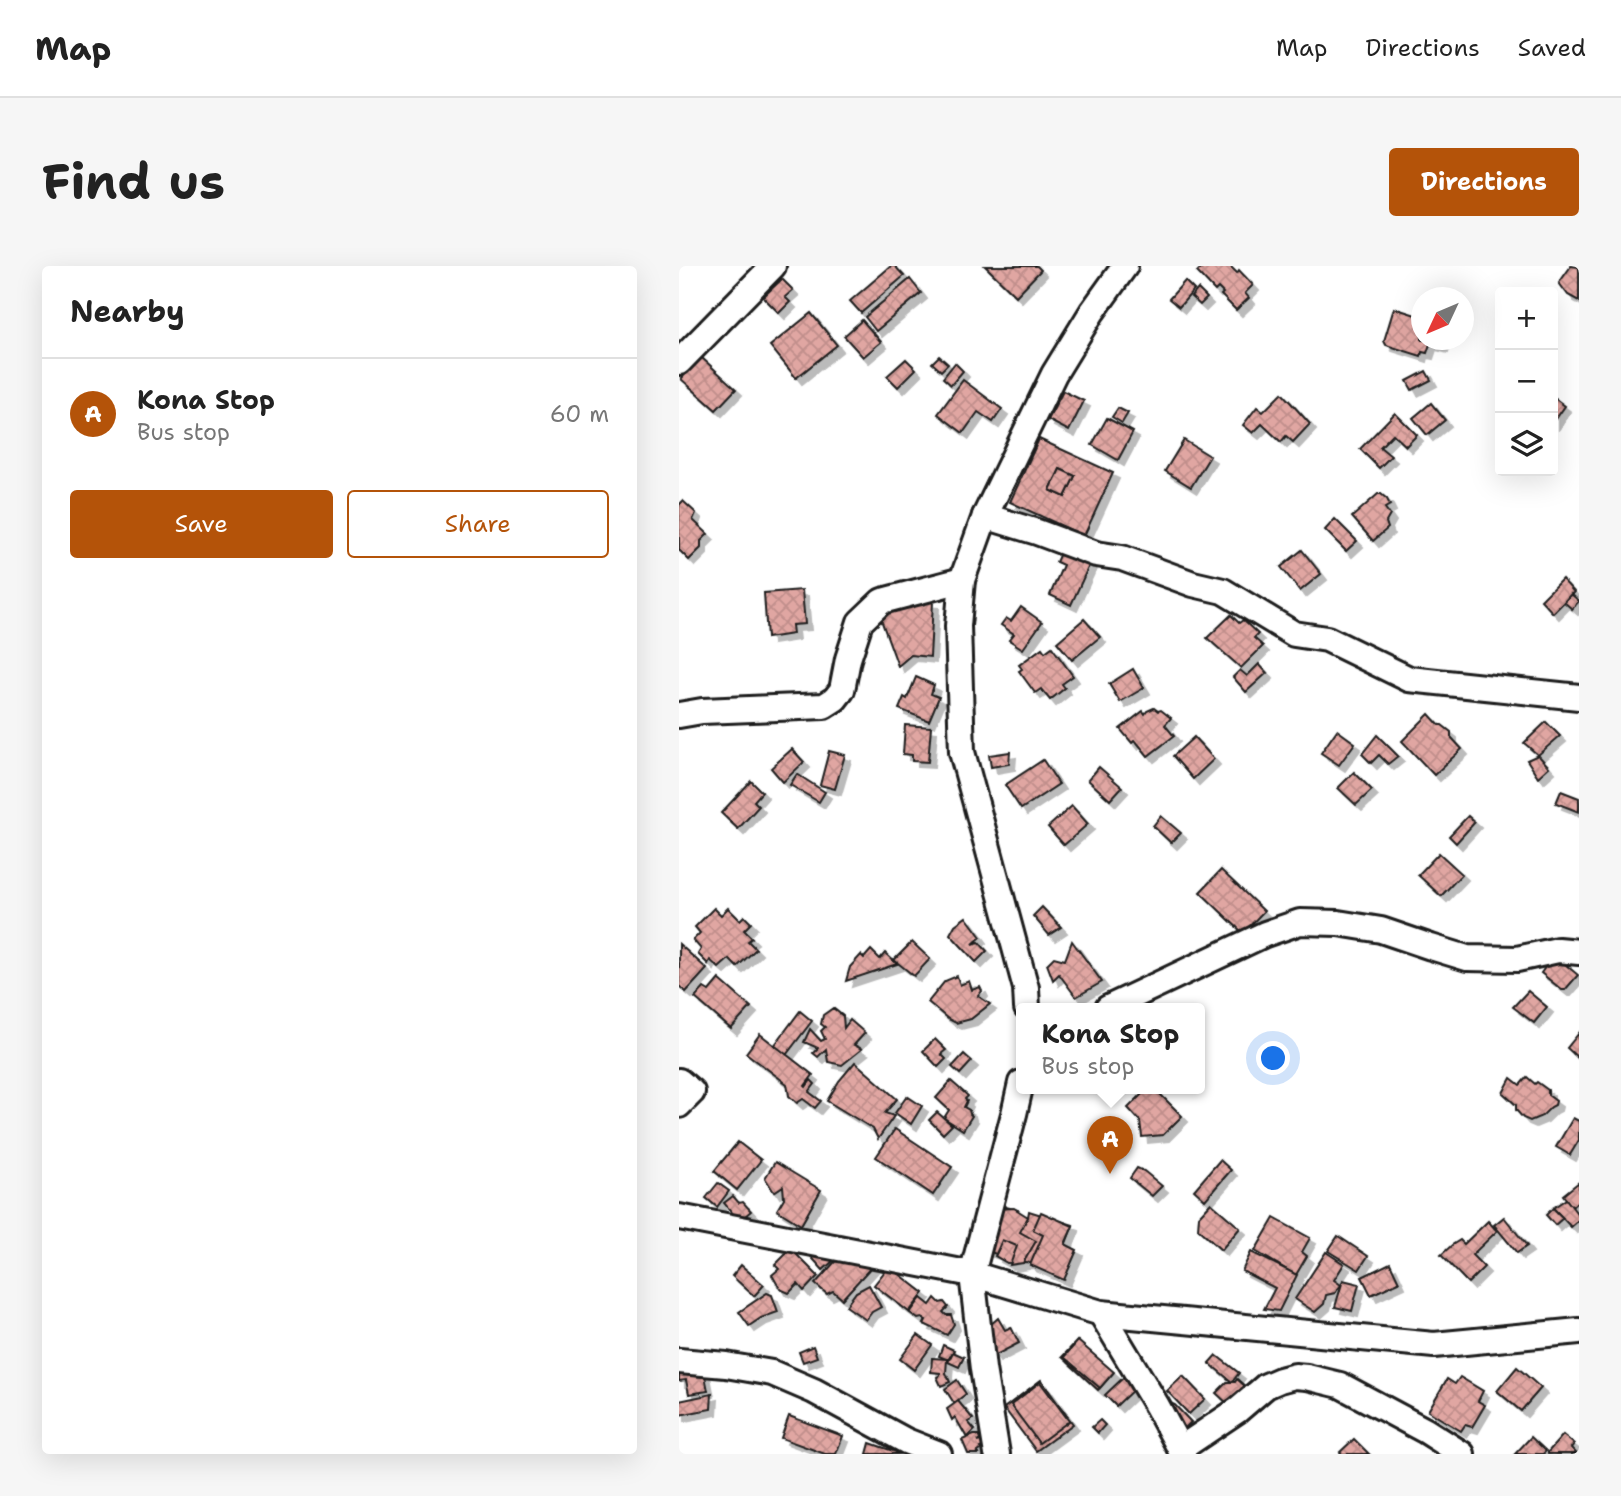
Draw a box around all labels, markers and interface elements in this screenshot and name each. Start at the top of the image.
text: Map [35,26,111,71]
text: Map [1276,32,1327,64]
text: Directions [1365,32,1480,64]
text: Saved [1518,32,1586,64]
button: Directions [1389,148,1579,216]
text: Find us [42,149,225,215]
north arrow [1411,287,1474,350]
map controls [1495,287,1558,476]
button: + [1495,287,1558,350]
text: Nearby [70,291,185,332]
button: − [1495,350,1558,413]
text: Kona Stop [137,382,275,417]
text: A [84,399,102,429]
text: 60 m [550,399,609,429]
button: layers [1495,413,1558,476]
text: Bus stop [137,417,230,447]
button: Save [70,490,333,558]
button: Share [347,490,609,558]
popup [1016,1003,1205,1094]
text: Kona Stop [1042,1016,1179,1051]
your location [1256,1041,1290,1075]
text: Bus stop [1042,1051,1134,1081]
pin: A [1087,1116,1133,1174]

